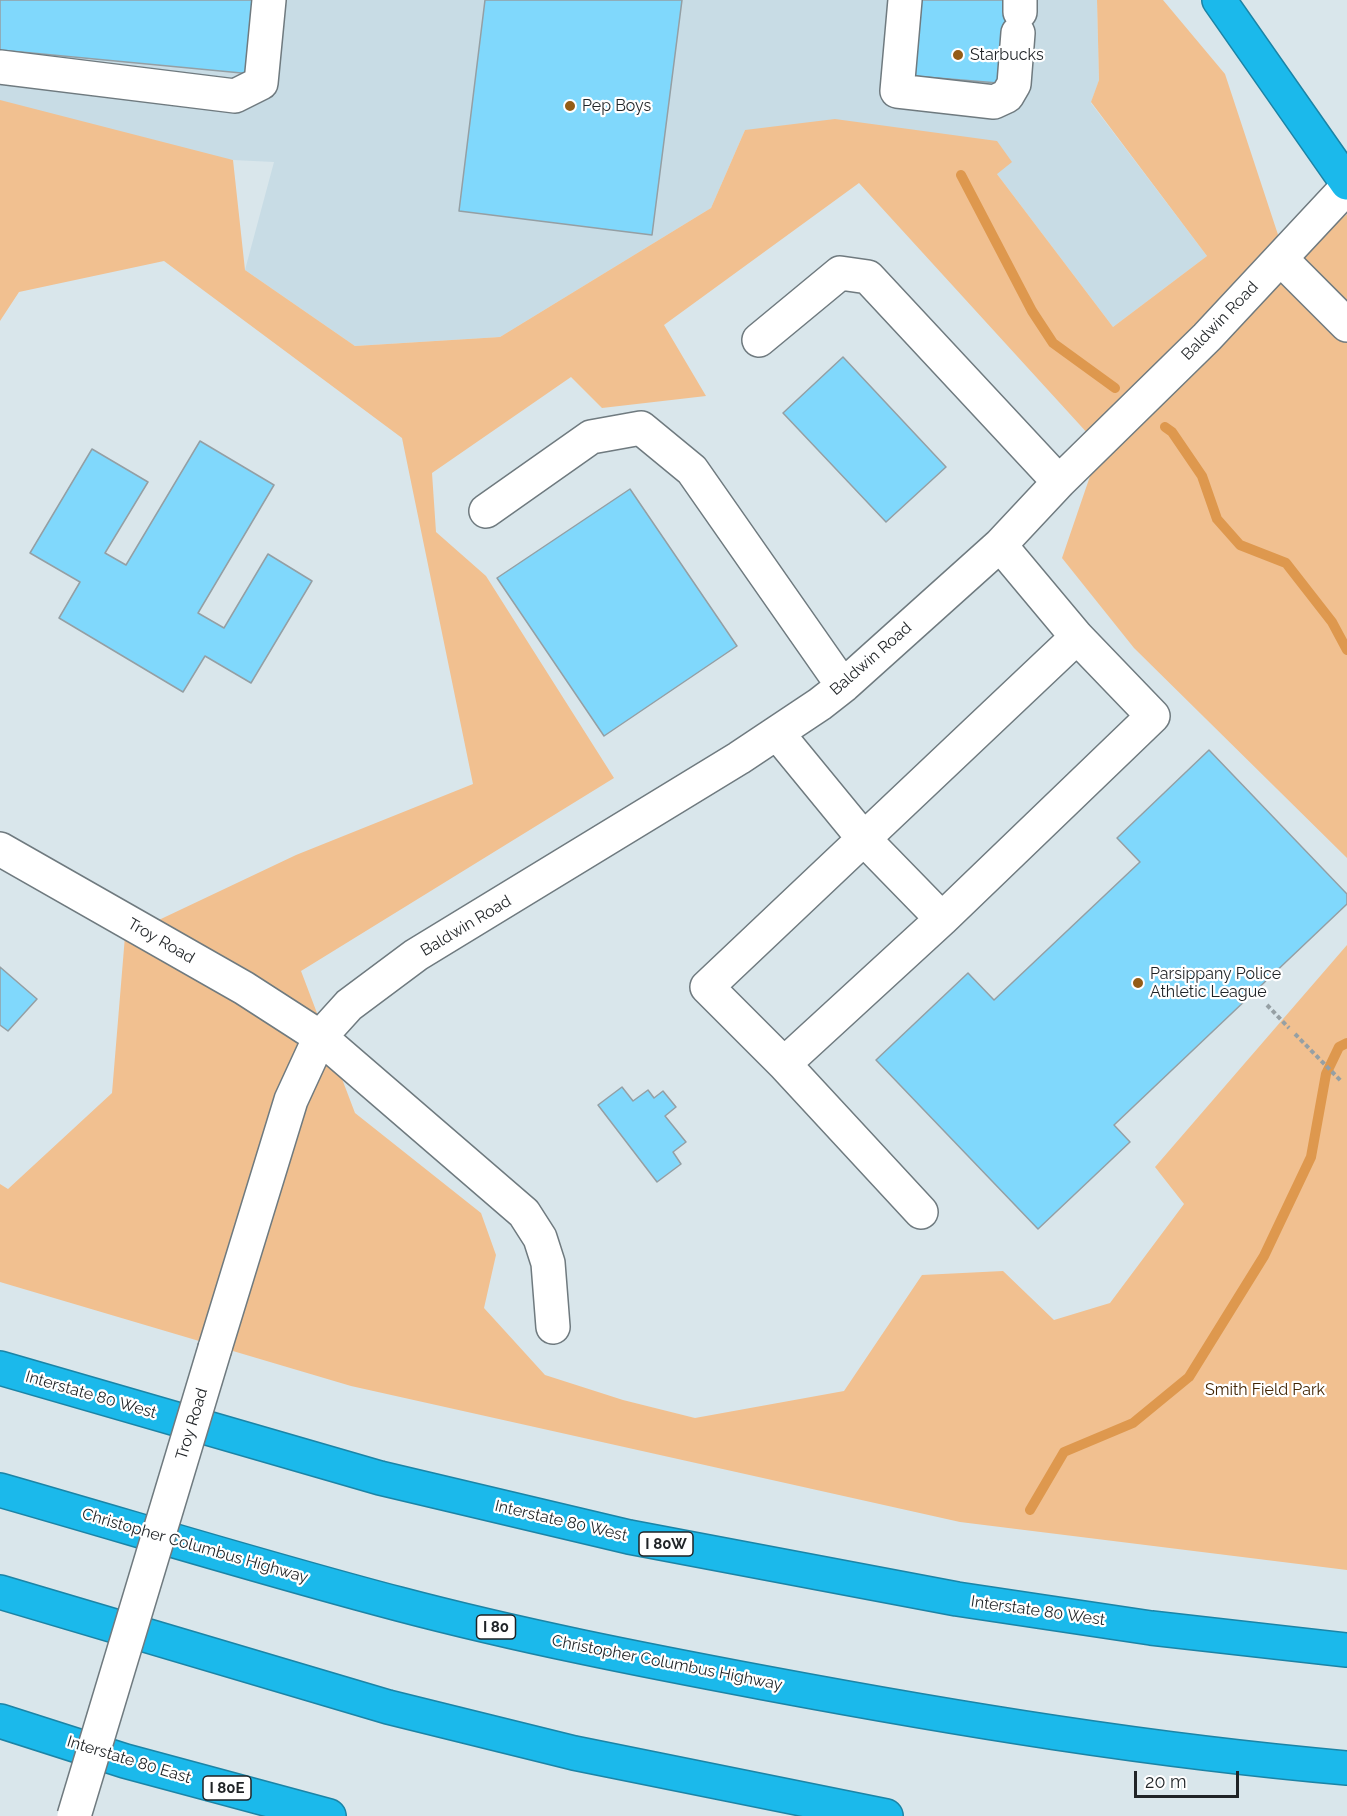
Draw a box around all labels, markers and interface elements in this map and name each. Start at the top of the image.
place label: Starbucks [970,45,1044,65]
marker: Starbucks [951,48,965,62]
place label: Pep Boys [582,96,651,116]
marker: Pep Boys [563,99,577,113]
street label: Baldwin Road [1178,278,1262,364]
street label: Baldwin Road [826,618,916,700]
street label: Baldwin Road [417,892,515,960]
street label: Troy Road [124,914,198,968]
place label: Parsippany Police Athletic League [1150,964,1281,1002]
marker: Parsippany Police Athletic League [1131,976,1145,990]
street label: Interstate 80 West [23,1367,159,1423]
park label: Smith Field Park [1205,1380,1325,1400]
street label: Troy Road [172,1386,212,1462]
street label: Interstate 80 West [493,1496,629,1546]
street label: Christopher Columbus Highway [80,1504,310,1588]
road number: I 80W [639,1532,693,1556]
street label: Interstate 80 West [970,1592,1106,1630]
road number: I 80 [476,1615,516,1639]
street label: Christopher Columbus Highway [550,1631,784,1695]
street label: Interstate 80 East [65,1732,193,1788]
scale bar [1137,1759,1242,1797]
text: 20 m [1145,1771,1187,1792]
road number: I 80E [203,1776,251,1800]

